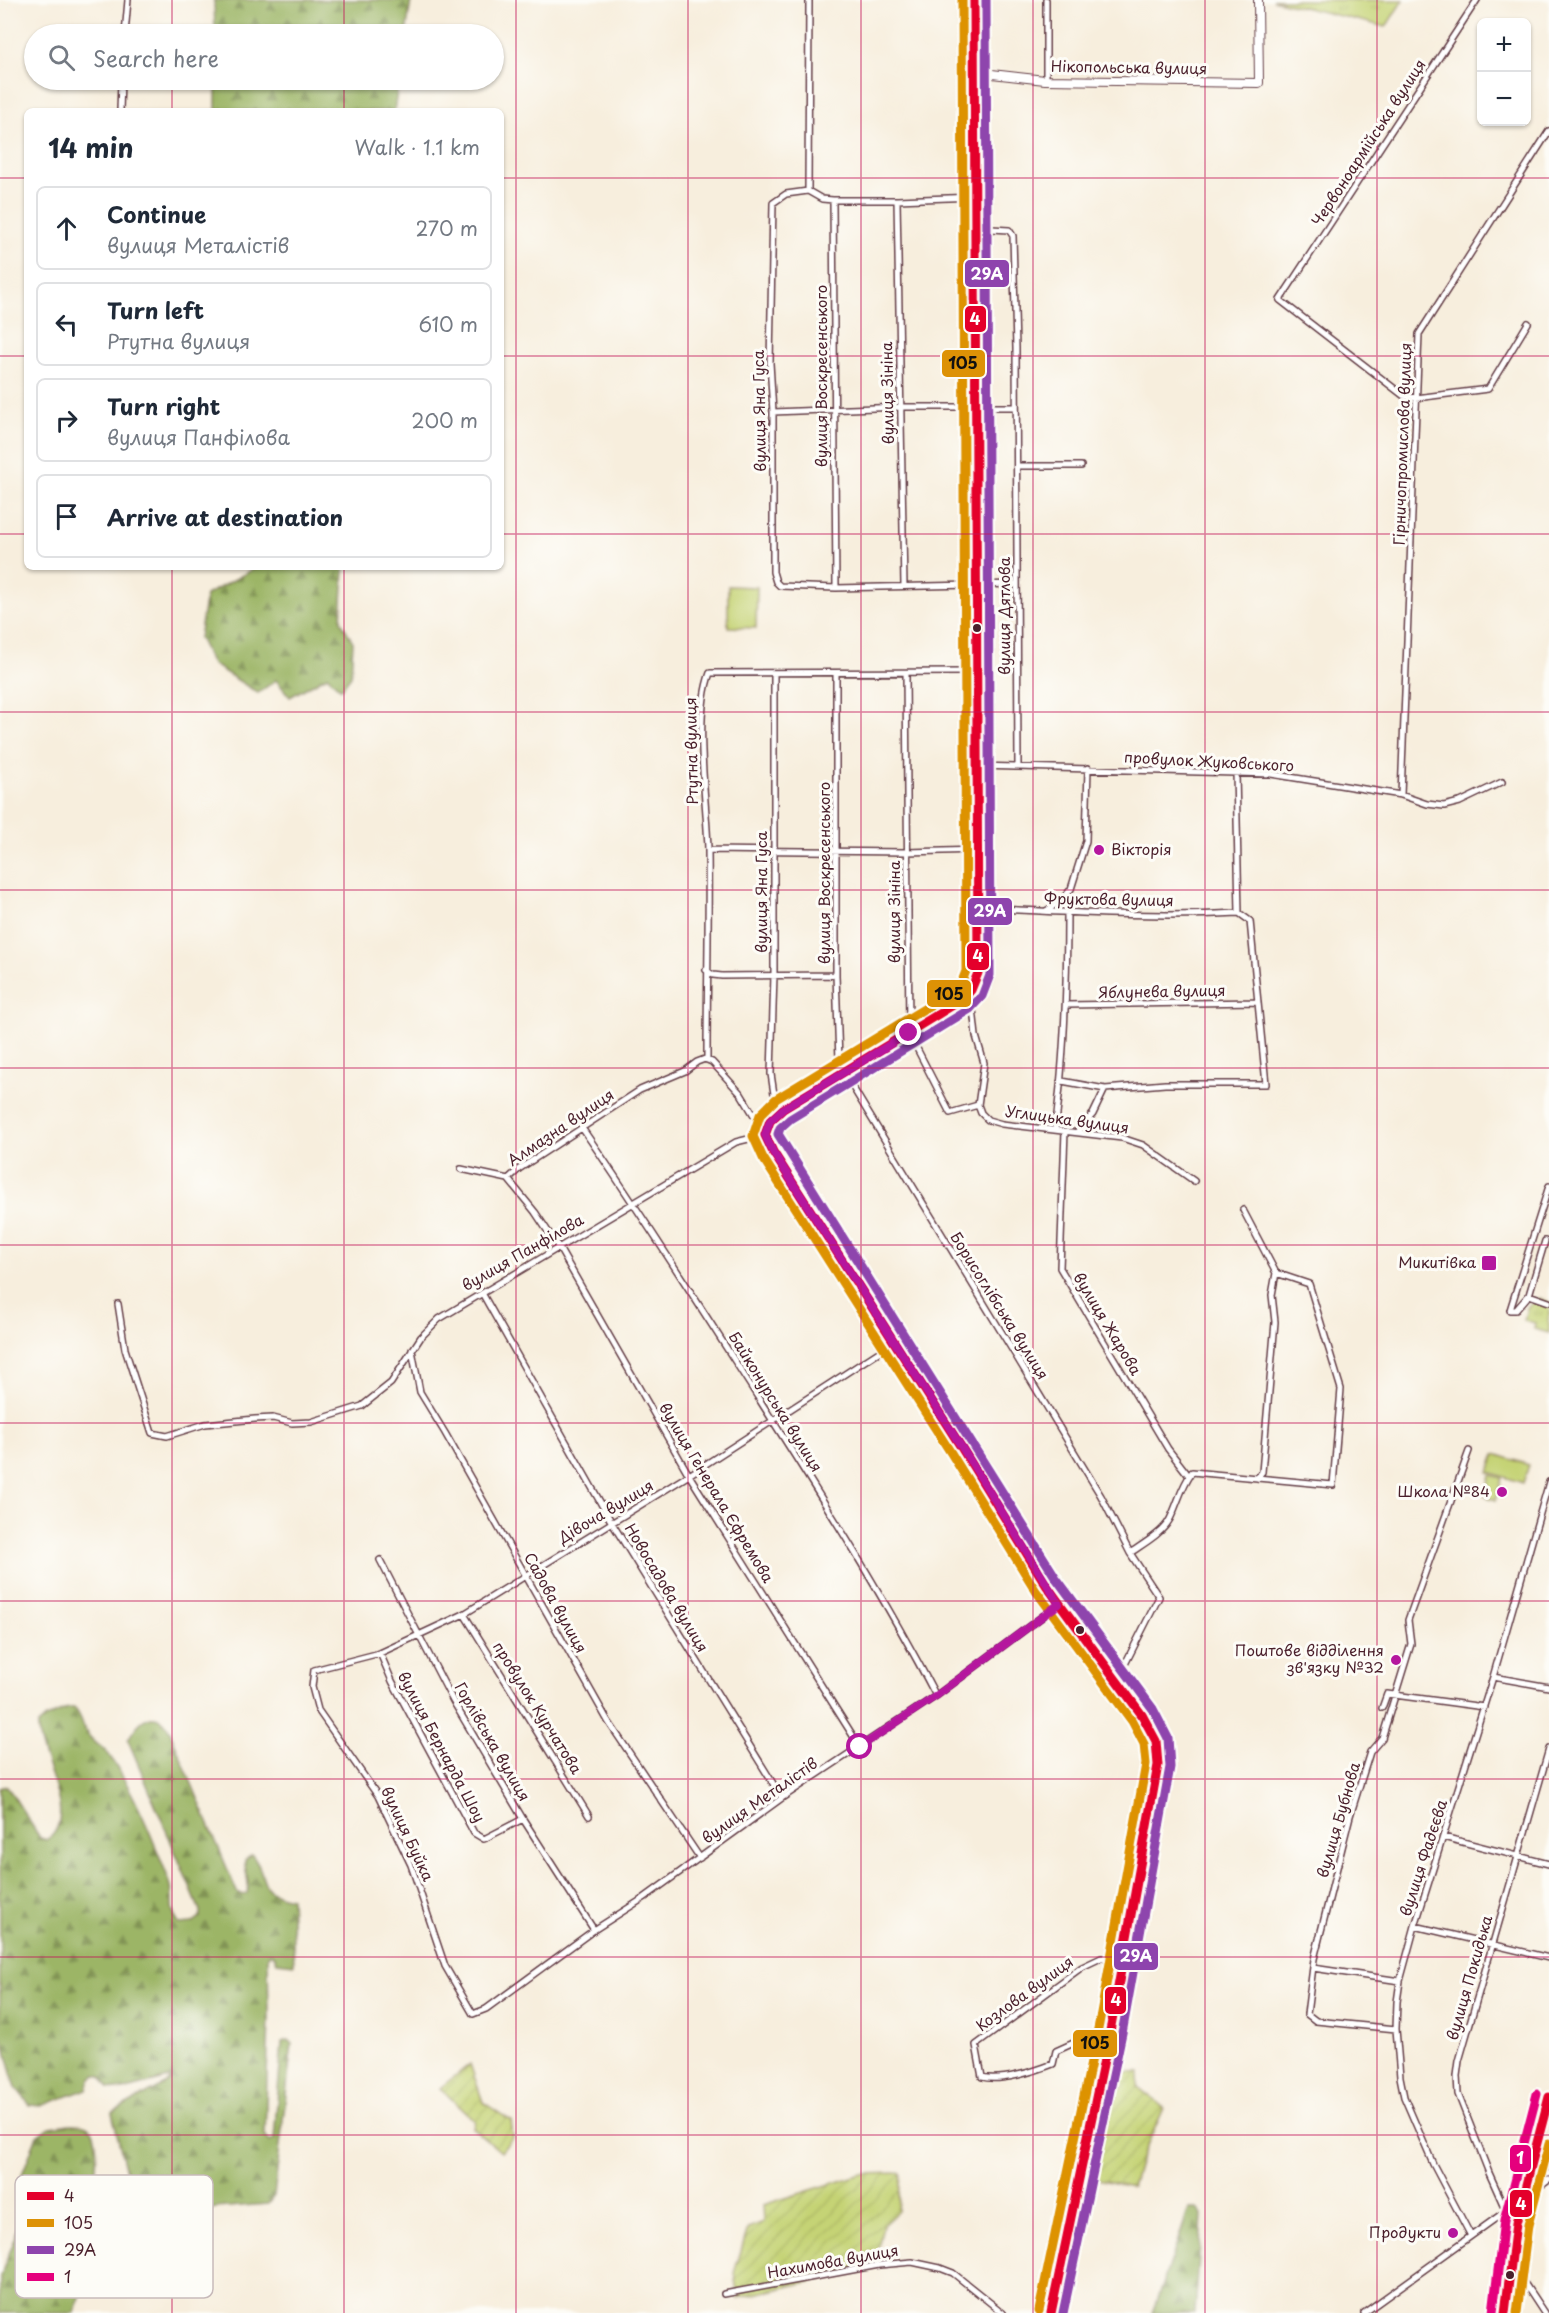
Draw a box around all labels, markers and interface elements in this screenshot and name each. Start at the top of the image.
map controls [1477,18,1531,126]
button: + [1477,18,1531,72]
search box [24,24,504,90]
icon: search [45,41,78,74]
text: Search here [93,41,219,74]
street label: Нікопольська вулиця [1051,54,1207,79]
street label: Червоноармійська вулиця [1305,54,1431,230]
button: − [1477,72,1531,126]
text: 14 min [48,128,134,167]
text: Walk · 1.1 km [355,132,480,162]
text: Continue [107,197,206,230]
icon: ahead [50,212,83,245]
text: 270 m [415,213,478,243]
text: вулиця Металістів [107,230,289,260]
line badge: 29A [964,259,1010,288]
text: 29A [971,261,1004,285]
street label: вулиця Воскресенського [809,285,832,467]
text: Turn left [107,293,204,326]
line badge: 4 [964,305,987,333]
text: 4 [970,306,981,330]
icon: left [50,308,83,341]
text: 610 m [418,309,478,339]
text: Ртутна вулиця [107,326,250,356]
street label: вулиця Зініна [874,341,899,444]
street label: Гірничопромислова вулиця [1386,342,1417,546]
street label: вулиця Яна Гуса [746,349,771,472]
line badge: 105 [941,349,986,378]
text: 105 [948,350,978,374]
text: Turn right [107,389,220,422]
icon: right [50,404,83,437]
text: 200 m [411,405,478,435]
text: вулиця Панфілова [107,422,290,452]
icon: arrive [50,500,83,533]
text: Arrive at destination [107,500,343,533]
street label: вулиця Дятлова [992,556,1015,675]
unlabelled marker [971,622,983,634]
street label: Ртутна вулиця [678,697,703,805]
street label: провулок Жуковського [1123,745,1295,776]
street label: вулиця Воскресенського [812,782,835,964]
street label: вулиця Яна Гуса [749,830,772,953]
place label: Вікторія [1111,837,1172,860]
marker: Вікторія [1092,843,1106,857]
street label: вулиця Зініна [882,860,905,963]
street label: Фруктова вулиця [1044,886,1174,911]
line badge: 29A [967,897,1013,926]
text: 29A [974,898,1007,922]
line badge: 4 [966,942,990,971]
text: 4 [973,943,984,967]
street label: Яблунева вулиця [1098,978,1226,1003]
line badge: 105 [926,979,972,1008]
text: 105 [934,981,964,1005]
route end [895,1019,921,1045]
street label: Алмазна вулиця [502,1083,618,1171]
street label: Углицька вулиця [1004,1098,1130,1139]
street label: вулиця Панфілова [457,1207,588,1296]
street label: Борисоглібська вулиця [945,1227,1055,1383]
place label: Микитівка [1398,1250,1477,1273]
marker: Микитівка [1480,1254,1498,1272]
street label: вулиця Жарова [1069,1268,1148,1380]
street label: Байконурська вулиця [724,1326,829,1476]
street label: вулиця Генерала Єфремова [654,1398,781,1587]
street label: Дівоча вулиця [552,1473,657,1549]
place label: Школа №84 [1397,1479,1490,1502]
marker: Школа №84 [1495,1485,1509,1499]
street label: Новосадова вулиця [620,1518,715,1656]
street label: Садова вулиця [519,1548,594,1657]
unlabelled marker [1074,1624,1086,1636]
street label: провулок Курчатова [488,1636,589,1779]
place label: Поштове відділення зв'язку №32 [1235,1638,1384,1678]
marker: Поштове відділення зв'язку №32 [1389,1653,1403,1667]
street label: вулиця Бернарда Шоу [393,1667,492,1826]
street label: Горлівська вулиця [450,1678,537,1805]
route start [846,1733,872,1759]
street label: вулиця Металістів [697,1751,822,1848]
street label: вулиця Бубнова [1310,1758,1365,1880]
street label: вулиця Буйка [376,1782,441,1885]
street label: вулиця Фадєєва [1393,1796,1452,1919]
street label: вулиця Покидька [1440,1912,1498,2043]
line badge: 29A [1113,1942,1159,1971]
text: 29A [1120,1943,1153,1967]
street label: Козлова вулиця [971,1950,1078,2036]
line badge: 4 [1104,1986,1127,2015]
text: 4 [1111,1987,1122,2011]
line badge: 105 [1072,2029,1118,2058]
text: 105 [1080,2030,1110,2054]
line badge: 1 [1509,2144,1532,2173]
text: 1 [1516,2145,1524,2169]
legend [15,2175,213,2298]
text: 4 [64,2183,75,2207]
line badge: 4 [1509,2189,1533,2218]
text: 4 [1516,2191,1527,2215]
text: 105 [64,2210,93,2234]
place label: Продукти [1369,2220,1441,2243]
marker: Продукти [1446,2226,1460,2240]
text: 29A [64,2237,96,2261]
street label: Нахимова вулиця [765,2238,900,2283]
text: 1 [64,2264,71,2288]
unlabelled marker [1504,2269,1516,2281]

